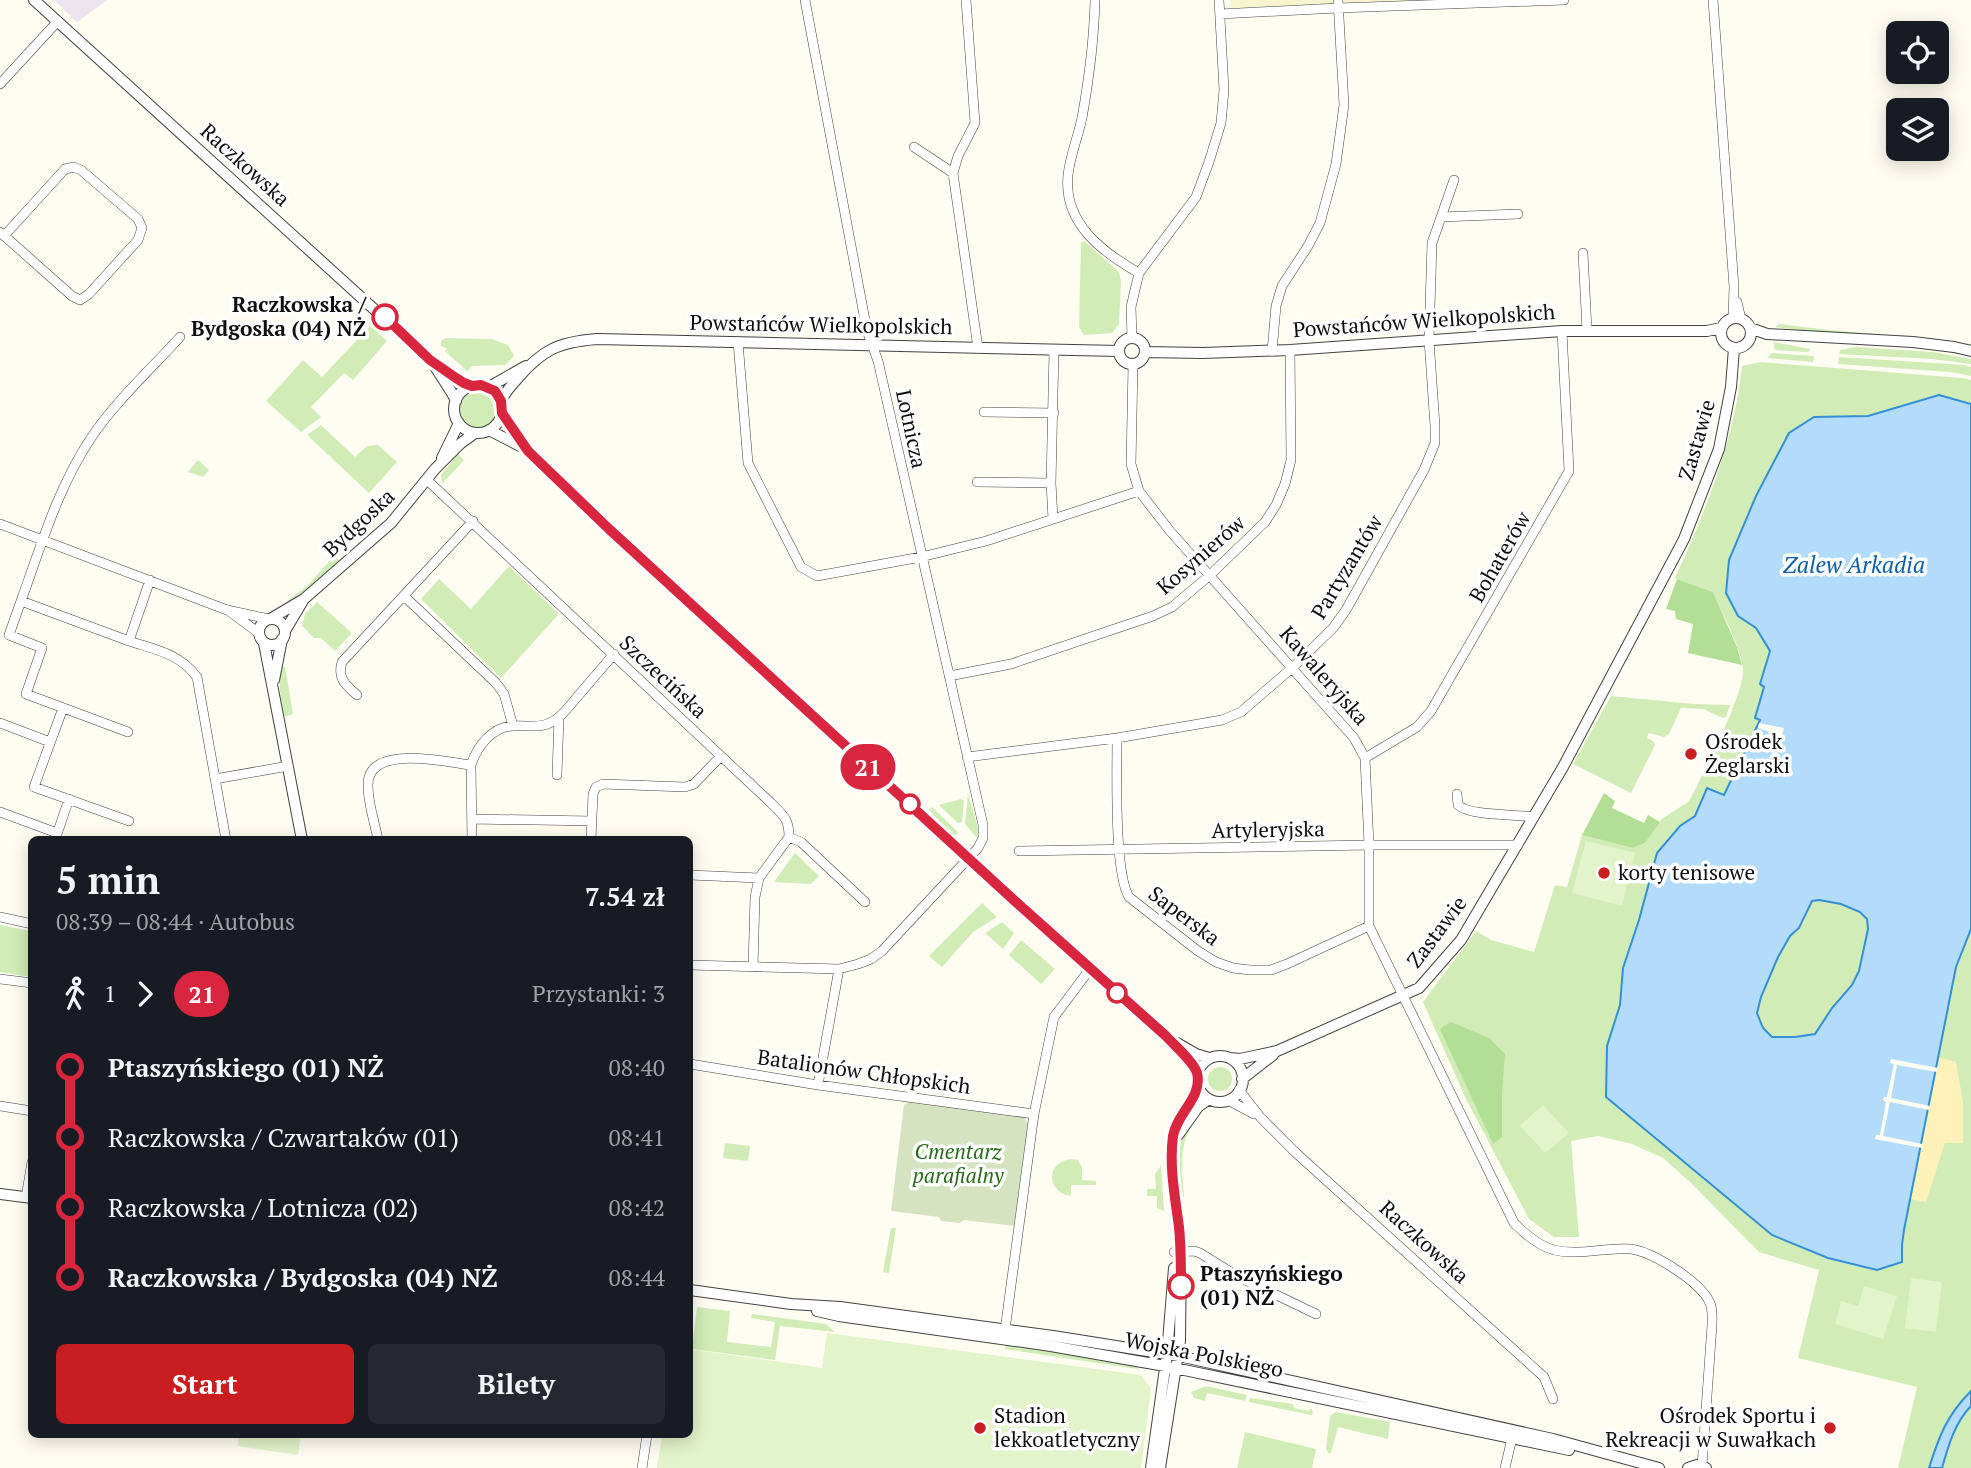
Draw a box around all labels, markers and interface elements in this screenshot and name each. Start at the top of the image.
map controls [1886,21,1949,161]
button: locate [1886,21,1949,84]
button: layers [1886,98,1949,161]
street label: Raczkowska [195,117,297,212]
place label: Raczkowska / Bydgoska (04) NŻ [191,290,367,342]
street label: Powstańców Wielkopolskich [1292,297,1556,343]
marker: Raczkowska / Bydgoska (04) NŻ [372,304,398,330]
street label: Powstańców Wielkopolskich [689,308,953,340]
street label: Lotnicza [890,387,934,471]
street label: Zastawie [1671,396,1721,484]
street label: Bydgoska [316,482,400,563]
street label: Bohaterów [1462,505,1537,607]
street label: Kosynierów [1150,508,1251,600]
street label: Partyzantów [1304,509,1389,624]
water label: Zalew Arkadia [1783,549,1925,580]
street label: Kawaleryjska [1274,620,1376,731]
street label: Szczecińska [614,628,714,724]
place label: Ośrodek Żeglarski [1705,727,1790,779]
line badge: 21 [836,744,900,790]
marker: Ośrodek Żeglarski [1683,746,1699,762]
text: 21 [854,751,882,783]
unlabelled marker [900,794,920,814]
street label: Artyleryjska [1211,814,1325,844]
text: 5 min [56,855,160,905]
place label: korty tenisowe [1618,858,1755,886]
marker: korty tenisowe [1596,865,1612,881]
text: 7.54 zł [585,879,665,913]
street label: Saperska [1143,879,1226,952]
street label: Zastawie [1400,890,1472,973]
text: 08:39 – 08:44 · Autobus [56,906,295,937]
icon: walk [56,975,94,1013]
icon: forward [126,975,164,1013]
text: 1 [104,978,116,1009]
text: 21 [188,978,215,1010]
text: Przystanki: 3 [532,978,665,1009]
unlabelled marker [1107,983,1127,1003]
street label: Batalionów Chłopskich [756,1042,973,1100]
text: Ptaszyńskiego (01) NŻ [108,1050,384,1084]
text: 08:40 [608,1052,665,1083]
text: Raczkowska / Czwartaków (01) [108,1120,459,1154]
text: 08:41 [608,1122,665,1153]
park label: Cmentarz parafialny [912,1137,1004,1189]
text: Raczkowska / Lotnicza (02) [108,1190,418,1224]
text: 08:42 [608,1192,665,1223]
street label: Raczkowska [1374,1194,1476,1289]
place label: Ptaszyńskiego (01) NŻ [1200,1259,1343,1311]
text: Raczkowska / Bydgoska (04) NŻ [108,1260,498,1294]
text: 08:44 [608,1262,665,1293]
marker: Ptaszyńskiego (01) NŻ [1168,1273,1194,1299]
street label: Wojska Polskiego [1123,1325,1286,1383]
button: Start [56,1344,354,1424]
button: Bilety [368,1344,665,1424]
place label: Stadion lekkoatletyczny [994,1401,1140,1453]
place label: Ośrodek Sportu i Rekreacji w Suwałkach [1605,1401,1816,1453]
marker: Stadion lekkoatletyczny [972,1420,988,1436]
marker: Ośrodek Sportu i Rekreacji w Suwałkach [1822,1420,1838,1436]

